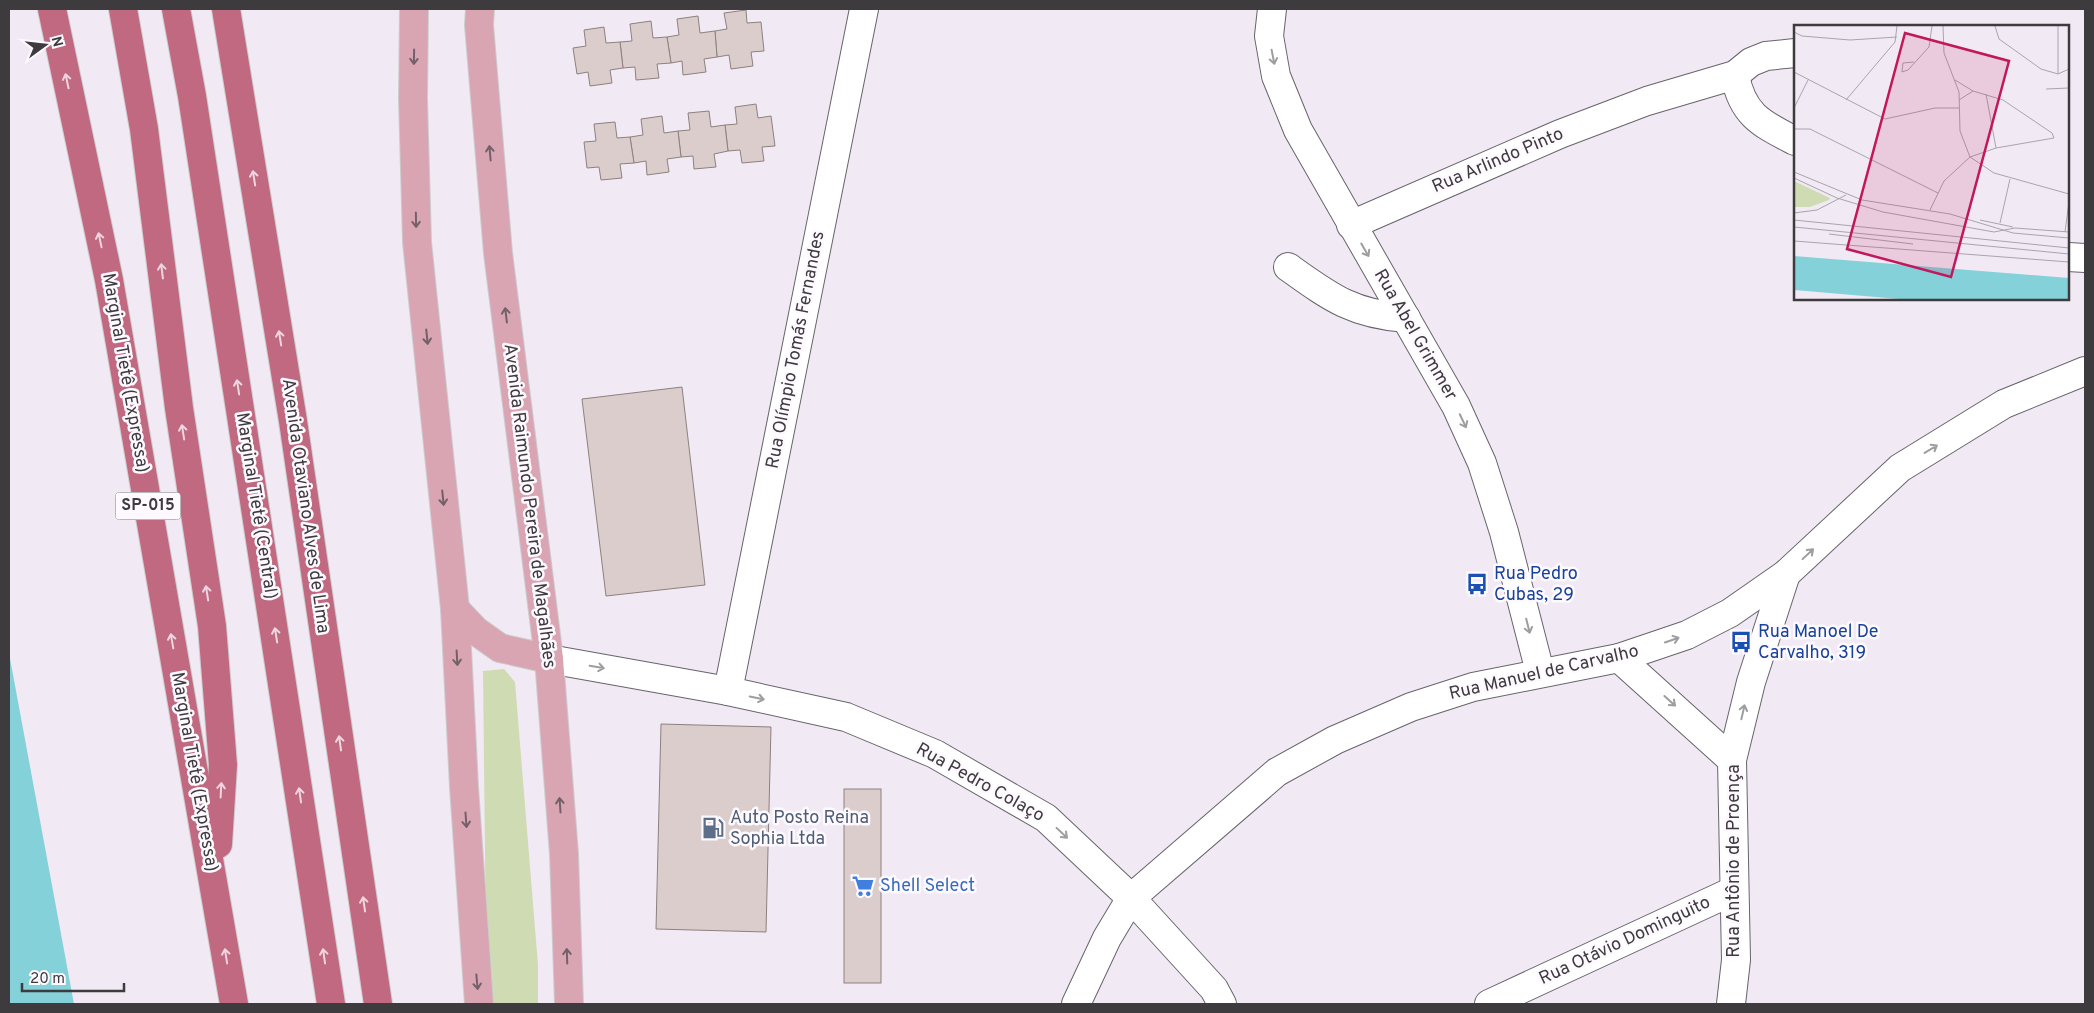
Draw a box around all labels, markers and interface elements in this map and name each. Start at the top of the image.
north arrow [20,20,70,70]
inset map [1794,25,2069,300]
text: N [47,35,66,49]
one-way arrow [409,49,419,65]
one-way arrow [1268,49,1278,65]
one-way arrow [62,73,71,89]
street label: Rua Arlindo Pinto [1429,123,1567,199]
one-way arrow [485,146,494,162]
one-way arrow [248,170,258,186]
one-way arrow [412,212,421,228]
street label: Rua Olímpio Tomás Fernandes [762,229,830,471]
one-way arrow [95,232,105,248]
one-way arrow [1361,242,1371,256]
one-way arrow [157,264,167,280]
street label: Rua Abel Grimmer [1368,265,1462,405]
street label: Marginal Tietê (Expressa) [96,271,154,475]
one-way arrow [501,307,511,323]
one-way arrow [422,328,431,344]
one-way arrow [274,330,284,346]
street label: Avenida Raimundo Pereira de Magalhães [498,342,560,670]
street label: Avenida Otaviano Alves de Lima [276,377,334,635]
one-way arrow [232,380,242,396]
street label: Marginal Tietê (Central) [230,411,282,601]
one-way arrow [1458,414,1468,429]
one-way arrow [177,425,187,441]
one-way arrow [1924,443,1938,453]
one-way arrow [438,490,448,506]
road number: SP-015 [116,492,180,520]
one-way arrow [1802,548,1815,560]
place label: Rua Pedro Cubas, 29 [1494,563,1578,607]
bus stop icon: Rua Pedro Cubas, 29 [1464,571,1490,597]
one-way arrow [202,585,212,601]
one-way arrow [1524,617,1533,633]
place label: Rua Manoel De Carvalho, 319 [1758,621,1878,665]
one-way arrow [271,627,281,643]
bus stop icon: Rua Manoel De Carvalho, 319 [1728,629,1754,655]
one-way arrow [166,633,176,649]
one-way arrow [1664,635,1679,644]
street label: Rua Manuel de Carvalho [1447,640,1641,706]
one-way arrow [452,650,462,666]
one-way arrow [589,663,605,673]
street label: Marginal Tietê (Expressa) [165,670,223,874]
one-way arrow [748,693,764,703]
one-way arrow [1663,695,1676,707]
one-way arrow [1739,705,1749,721]
one-way arrow [335,736,345,752]
street label: Rua Pedro Colaço [912,738,1048,828]
street label: Rua Antônio de Proença [1723,764,1746,958]
one-way arrow [217,782,226,798]
one-way arrow [295,788,305,804]
one-way arrow [555,798,565,814]
place label: Auto Posto Reina Sophia Ltda [730,807,869,851]
one-way arrow [461,812,470,828]
fuel station icon: Auto Posto Reina Sophia Ltda [700,815,726,841]
one-way arrow [1055,827,1068,839]
supermarket icon: Shell Select [850,873,876,899]
place label: Shell Select [880,875,975,898]
street label: Rua Otávio Dominguito [1536,891,1714,991]
one-way arrow [358,896,368,912]
one-way arrow [318,948,328,964]
one-way arrow [563,948,572,964]
one-way arrow [221,949,231,965]
scale bar [22,960,125,992]
text: 20 m [30,970,65,989]
one-way arrow [472,974,482,990]

